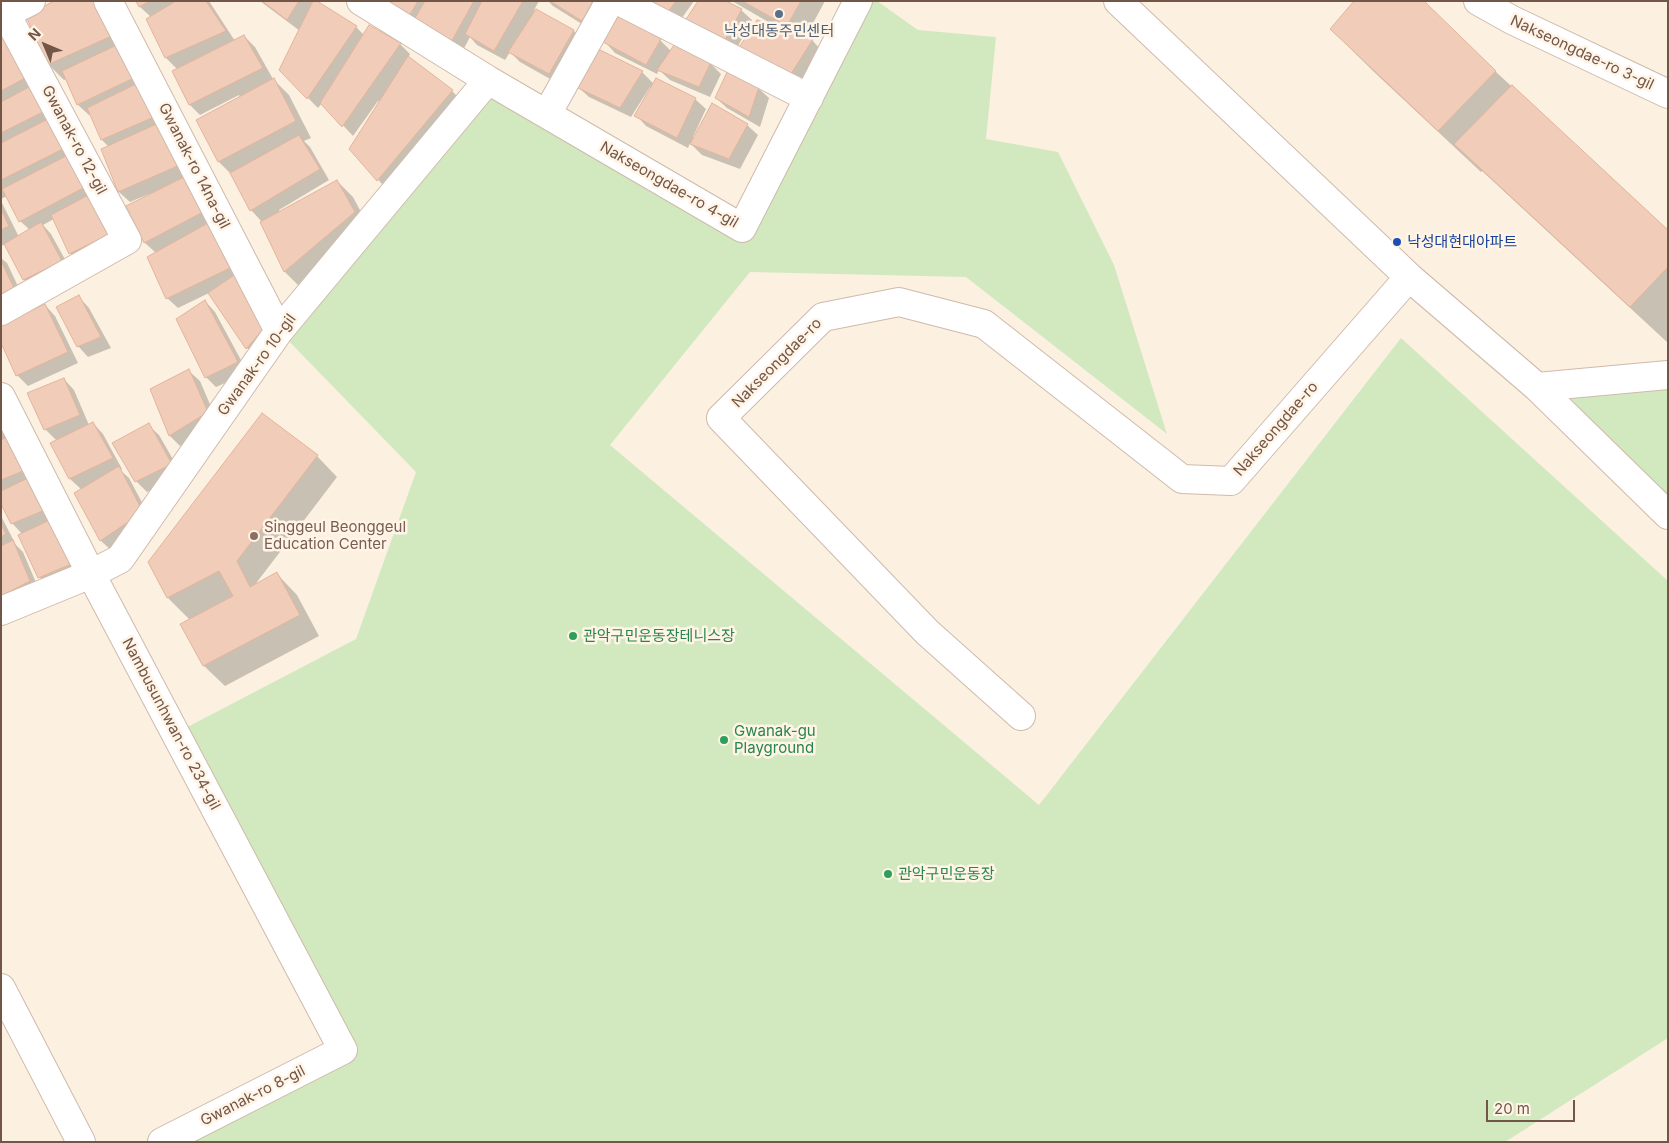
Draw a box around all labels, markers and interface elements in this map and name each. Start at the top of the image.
marker: 낙성대동주민센터 [773,8,785,20]
street label: Nakseongdae-ro 3-gil [1507,12,1657,94]
north arrow [20,20,70,70]
place label: 낙성대동주민센터 [724,22,834,40]
text: N [24,24,44,44]
street label: Gwanak-ro 12-gil [38,82,110,198]
street label: Gwanak-ro 14na-gil [155,100,233,232]
street label: Nakseongdae-ro 4-gil [597,138,741,232]
place label: 낙성대현대아파트 [1407,233,1517,251]
marker: 낙성대현대아파트 [1391,236,1403,248]
street label: Gwanak-ro 10-gil [214,311,300,419]
street label: Nakseongdae-ro [728,314,826,412]
street label: Nakseongdae-ro [1230,378,1322,480]
place label: Singgeul Beonggeul Education Center [264,518,406,553]
marker: Singgeul Beonggeul Education Center [248,530,260,542]
place label: 관악구민운동장테니스장 [583,627,735,645]
marker: 관악구민운동장테니스장 [567,630,579,642]
street label: Nambusunhwan-ro 234-gil [118,635,224,813]
place label: Gwanak-gu Playground [734,722,816,757]
marker: Gwanak-gu Playground [718,734,730,746]
place label: 관악구민운동장 [898,865,995,883]
marker: 관악구민운동장 [882,868,894,880]
street label: Gwanak-ro 8-gil [198,1062,308,1130]
scale bar [1489,1090,1578,1122]
text: 20 m [1494,1099,1530,1118]

